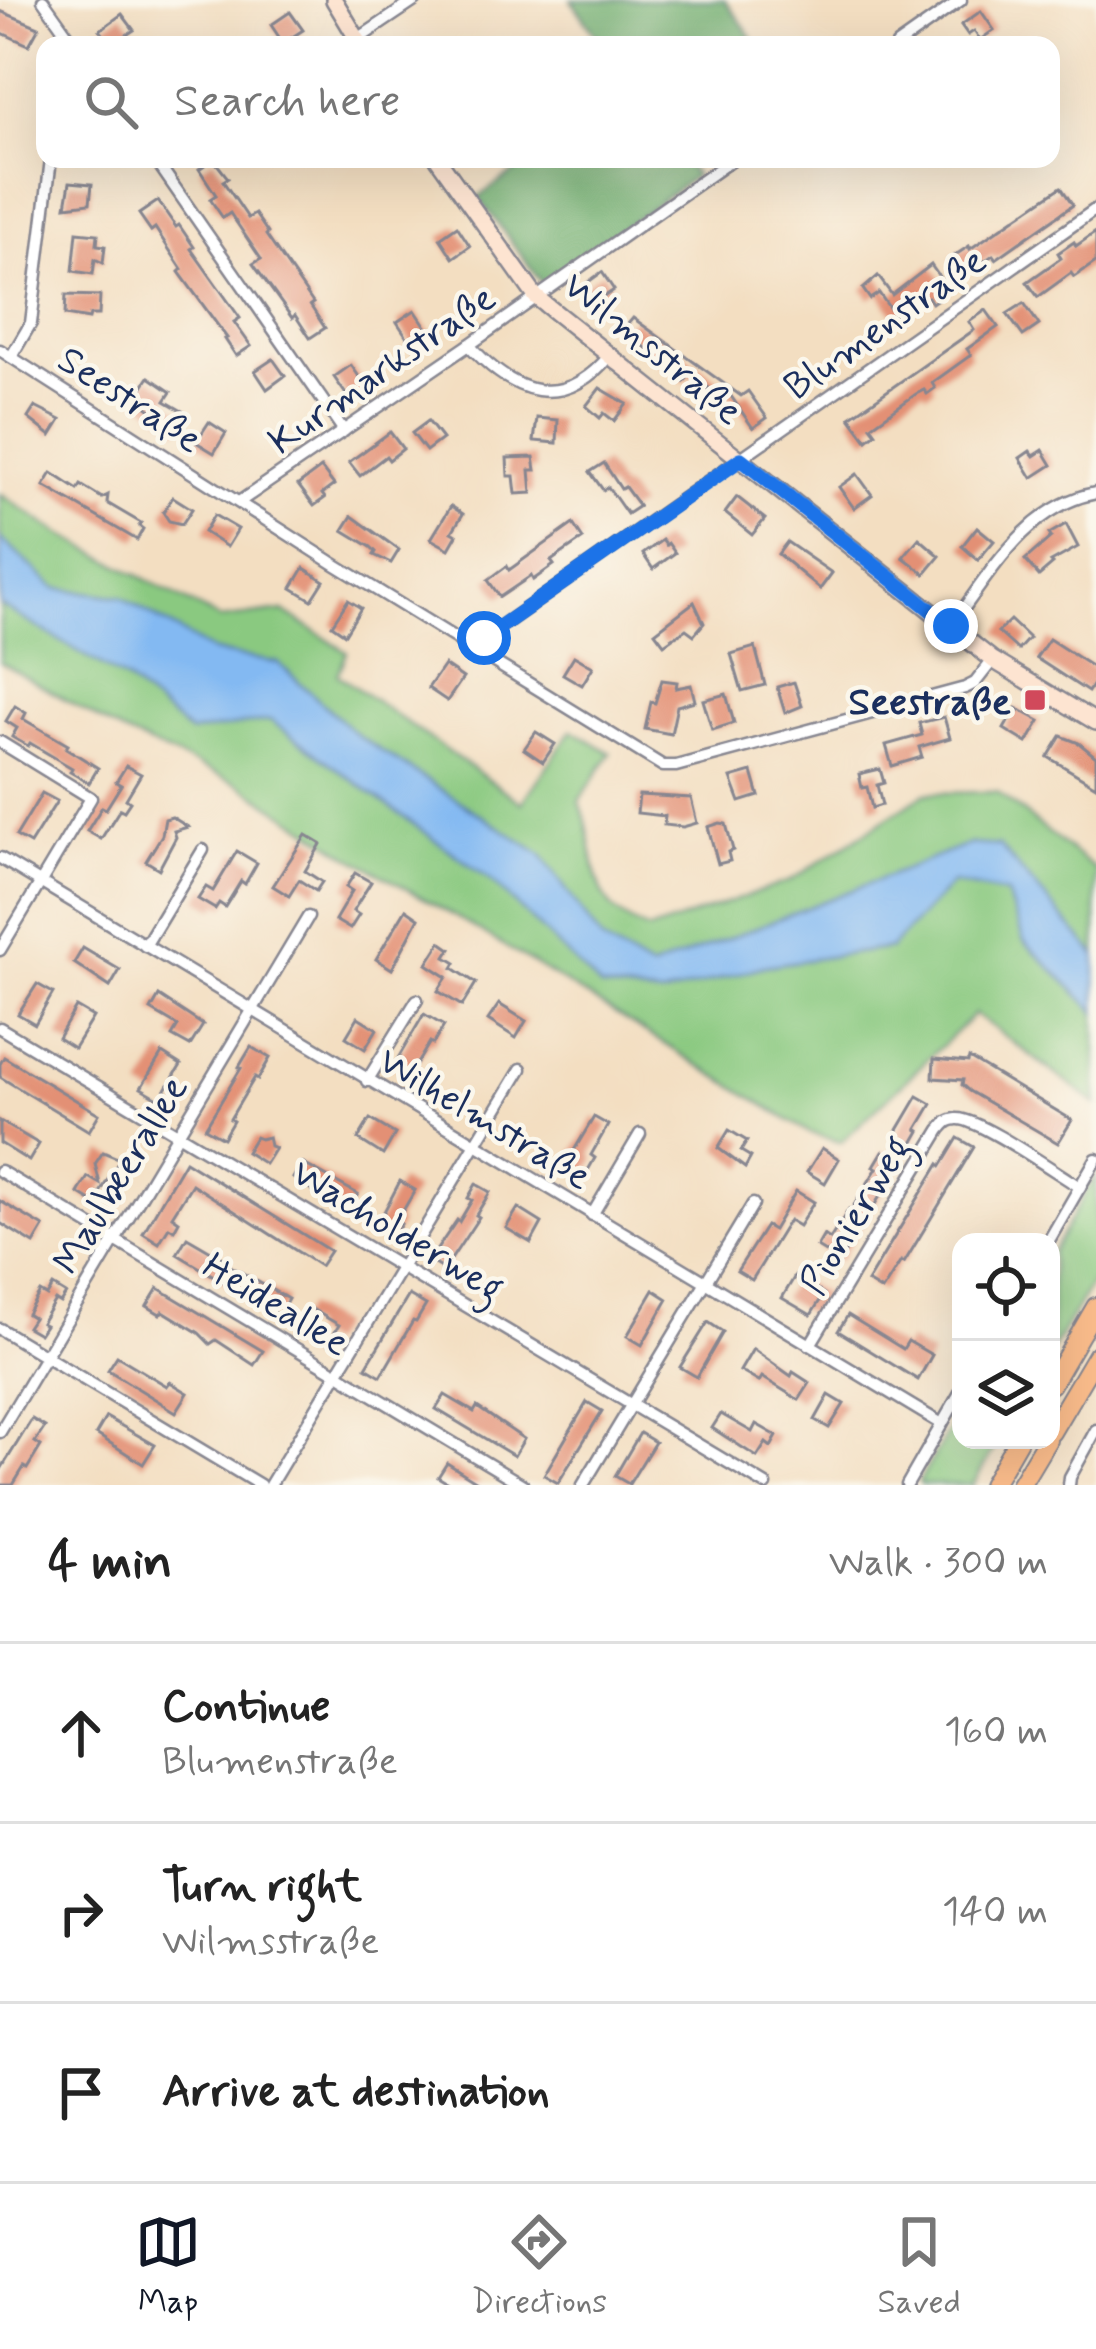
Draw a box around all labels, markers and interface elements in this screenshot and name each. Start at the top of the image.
search box [36,36,1060,168]
icon: search [78,69,144,135]
text: Search here [174,73,401,132]
street label: Blumenstraße [775,236,997,413]
street label: Wilmsstraße [551,262,752,438]
street label: Kurmarkstraße [259,274,507,468]
street label: Seestraße [47,335,211,467]
route end [924,599,978,653]
route start [457,611,511,665]
place label: Seestraße [849,678,1011,729]
marker: Seestraße [1022,687,1048,713]
street label: Wilhelmstraße [368,1036,600,1204]
street label: Maulbeerallee [43,1067,201,1284]
street label: Pionierweg [789,1126,927,1307]
street label: Wacholderweg [280,1149,513,1318]
map controls [952,1233,1060,1449]
button: locate [952,1233,1060,1341]
street label: Heideallee [192,1242,358,1370]
button: layers [952,1341,1060,1449]
text: 4 min [48,1530,172,1596]
text: Walk · 300 m [829,1538,1048,1589]
text: Continue [162,1678,330,1737]
icon: ahead [48,1700,114,1766]
text: 160 m [944,1707,1048,1758]
text: Blumenstraße [162,1737,398,1788]
text: Turn right [162,1858,362,1917]
icon: right [48,1880,114,1946]
text: 140 m [942,1887,1048,1938]
text: Wilmsstraße [162,1917,379,1968]
icon: arrive [48,2060,114,2126]
text: Arrive at destination [162,2063,550,2122]
tab: Map [135,2209,201,2325]
tab: Directions [471,2209,607,2325]
tab: Saved [877,2209,961,2325]

